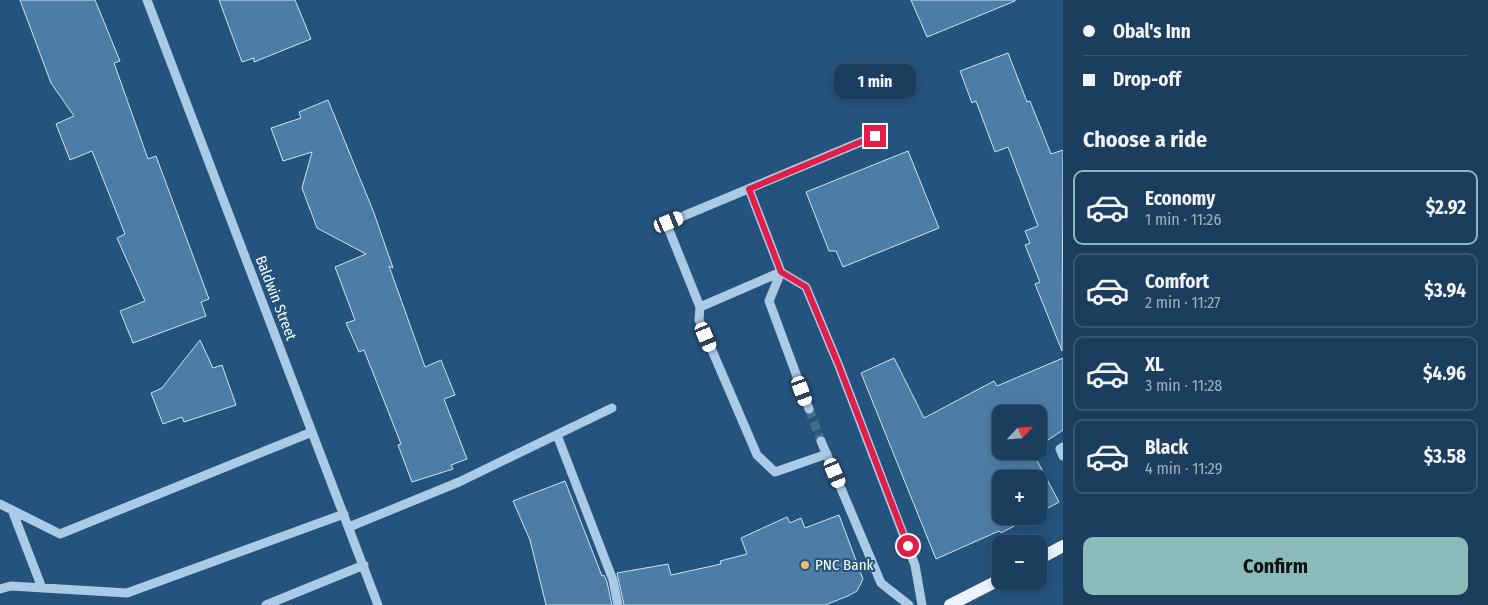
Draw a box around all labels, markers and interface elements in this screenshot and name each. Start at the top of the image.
text: Obal's Inn [1113,20,1191,43]
callout: 1 min [834,64,916,98]
text: Drop-off [1113,68,1181,91]
text: 1 min [858,72,892,91]
route end [864,125,886,147]
text: Choose a ride [1083,126,1207,153]
icon: car [1085,185,1130,230]
text: Economy [1145,187,1215,210]
text: $2.92 [1426,196,1466,219]
car [652,209,685,235]
text: 1 min · 11:26 [1145,210,1221,229]
street label: Baldwin Street [252,253,300,343]
icon: car [1085,268,1130,313]
text: Comfort [1145,270,1209,293]
text: $3.94 [1424,279,1466,302]
text: 2 min · 11:27 [1145,293,1221,312]
car [693,320,718,354]
icon: car [1085,351,1130,396]
text: XL [1145,353,1164,376]
text: $4.96 [1423,362,1466,385]
car [789,374,814,408]
text: 3 min · 11:28 [1145,376,1222,395]
north arrow [992,405,1048,460]
map controls [992,405,1047,590]
icon: car [1085,434,1130,479]
text: Black [1145,436,1188,459]
text: $3.58 [1424,445,1466,468]
car [822,456,847,490]
text: 4 min · 11:29 [1145,459,1223,478]
button: + [992,470,1047,525]
route start [897,535,919,557]
button: − [992,535,1047,590]
button: Confirm [1083,537,1468,595]
place label: PNC Bank [815,556,874,574]
marker: PNC Bank [799,559,811,571]

